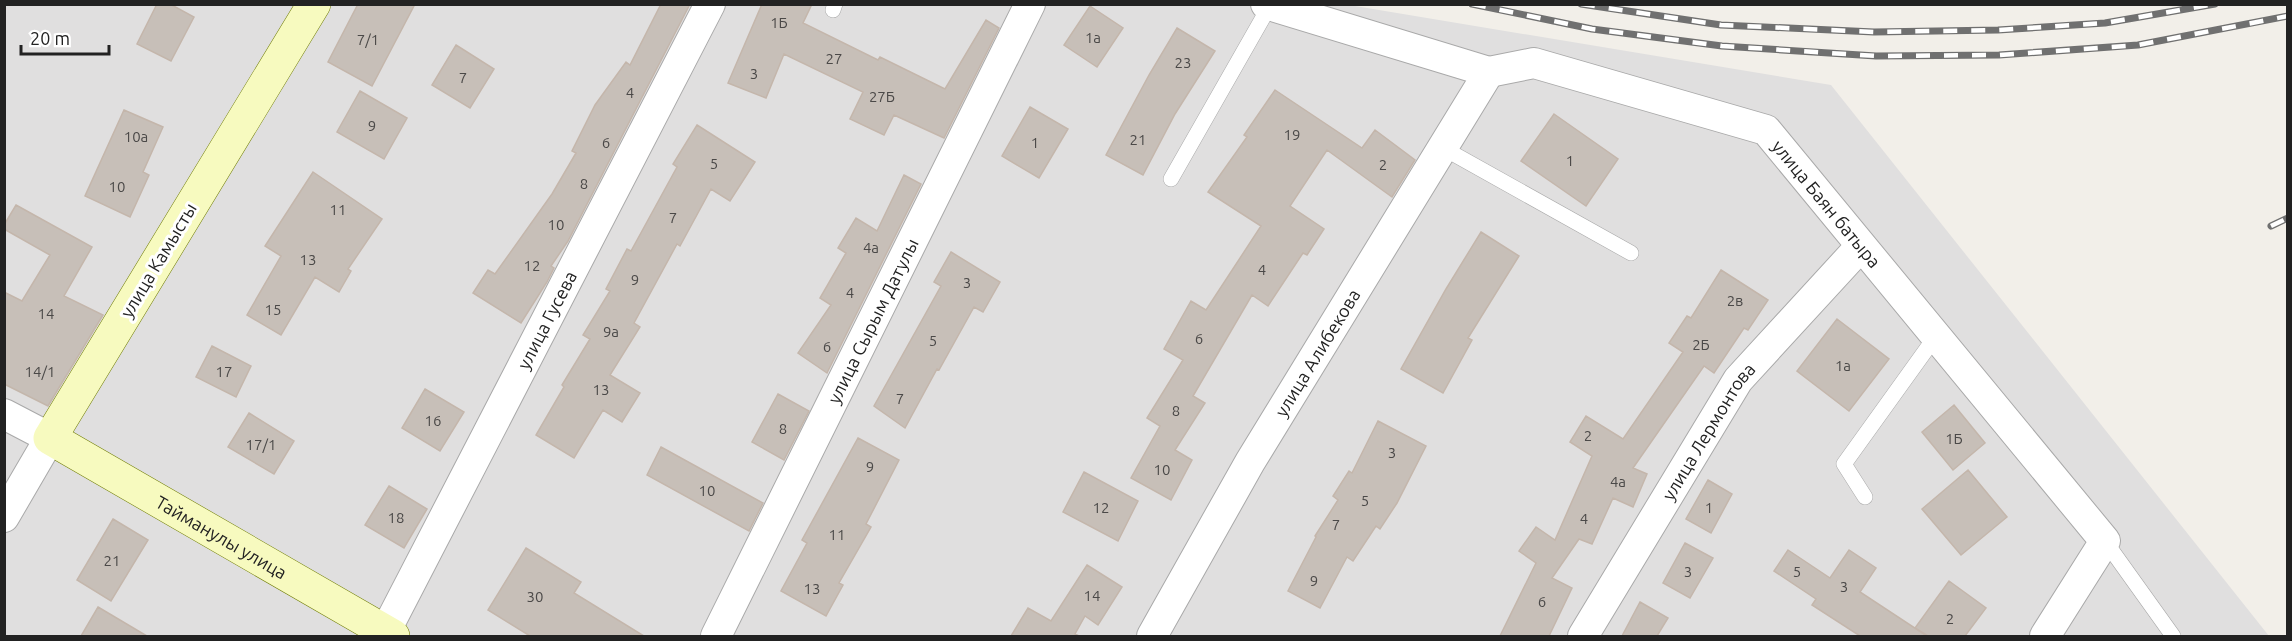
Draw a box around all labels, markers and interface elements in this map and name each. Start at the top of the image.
house number: 1Б [770,14,788,31]
scale bar [21,18,110,56]
text: 20 m [30,28,70,48]
house number: 1а [1085,29,1101,46]
house number: 7/1 [357,31,379,48]
house number: 27 [826,50,842,67]
house number: 23 [1175,54,1191,71]
house number: 3 [750,65,758,82]
house number: 7 [459,69,467,86]
house number: 4 [626,84,634,101]
house number: 27Б [869,88,895,105]
house number: 9 [368,117,376,134]
house number: 19 [1284,126,1300,143]
house number: 10а [124,128,148,145]
house number: 21 [1130,131,1146,148]
house number: 6 [602,134,610,151]
house number: 1 [1031,134,1039,151]
street label: улица Баян батыра [1768,136,1885,271]
house number: 1 [1566,152,1574,169]
house number: 5 [710,155,718,172]
house number: 2 [1379,156,1387,173]
house number: 8 [580,175,588,192]
house number: 10 [109,178,125,195]
street label: улица Камысты [116,199,200,321]
house number: 11 [330,201,346,218]
house number: 7 [669,209,677,226]
house number: 10 [548,216,564,233]
street label: улица Сырым Датулы [823,235,922,407]
house number: 4а [863,239,879,256]
house number: 13 [300,251,316,268]
house number: 12 [524,257,540,274]
house number: 4 [1258,261,1266,278]
street label: улица Гусева [513,267,580,372]
house number: 9 [631,271,639,288]
house number: 3 [963,274,971,291]
house number: 4 [846,284,854,301]
street label: улица Алибекова [1270,285,1364,420]
house number: 2в [1727,292,1743,309]
house number: 15 [265,301,281,318]
house number: 14 [38,305,54,322]
house number: 9а [603,323,619,340]
house number: 6 [1195,330,1203,347]
house number: 5 [929,332,937,349]
house number: 2Б [1692,336,1710,353]
house number: 6 [823,338,831,355]
house number: 1а [1835,357,1851,374]
street label: улица Лермонтова [1658,359,1759,504]
house number: 14/1 [25,363,55,380]
house number: 17 [216,363,232,380]
house number: 13 [593,381,609,398]
house number: 7 [896,390,904,407]
house number: 8 [1172,402,1180,419]
house number: 16 [425,412,441,429]
house number: 8 [779,420,787,437]
house number: 2 [1584,427,1592,444]
house number: 1Б [1945,430,1963,447]
house number: 17/1 [246,436,276,453]
house number: 3 [1388,444,1396,461]
house number: 9 [866,458,874,475]
house number: 10 [1154,461,1170,478]
house number: 4а [1610,473,1626,490]
house number: 10 [699,482,715,499]
street label: Тайманулы улица [152,491,291,583]
house number: 5 [1361,492,1369,509]
house number: 12 [1093,499,1109,516]
house number: 1 [1705,499,1713,516]
house number: 18 [388,509,404,526]
house number: 4 [1580,510,1588,527]
house number: 7 [1332,516,1340,533]
house number: 11 [829,526,845,543]
house number: 21 [104,552,120,569]
house number: 3 [1684,563,1692,580]
house number: 5 [1793,563,1801,580]
house number: 9 [1310,572,1318,589]
house number: 3 [1840,578,1848,595]
house number: 13 [804,580,820,597]
house number: 14 [1084,587,1100,604]
house number: 30 [527,588,543,605]
house number: 6 [1538,593,1546,610]
house number: 2 [1946,610,1954,627]

